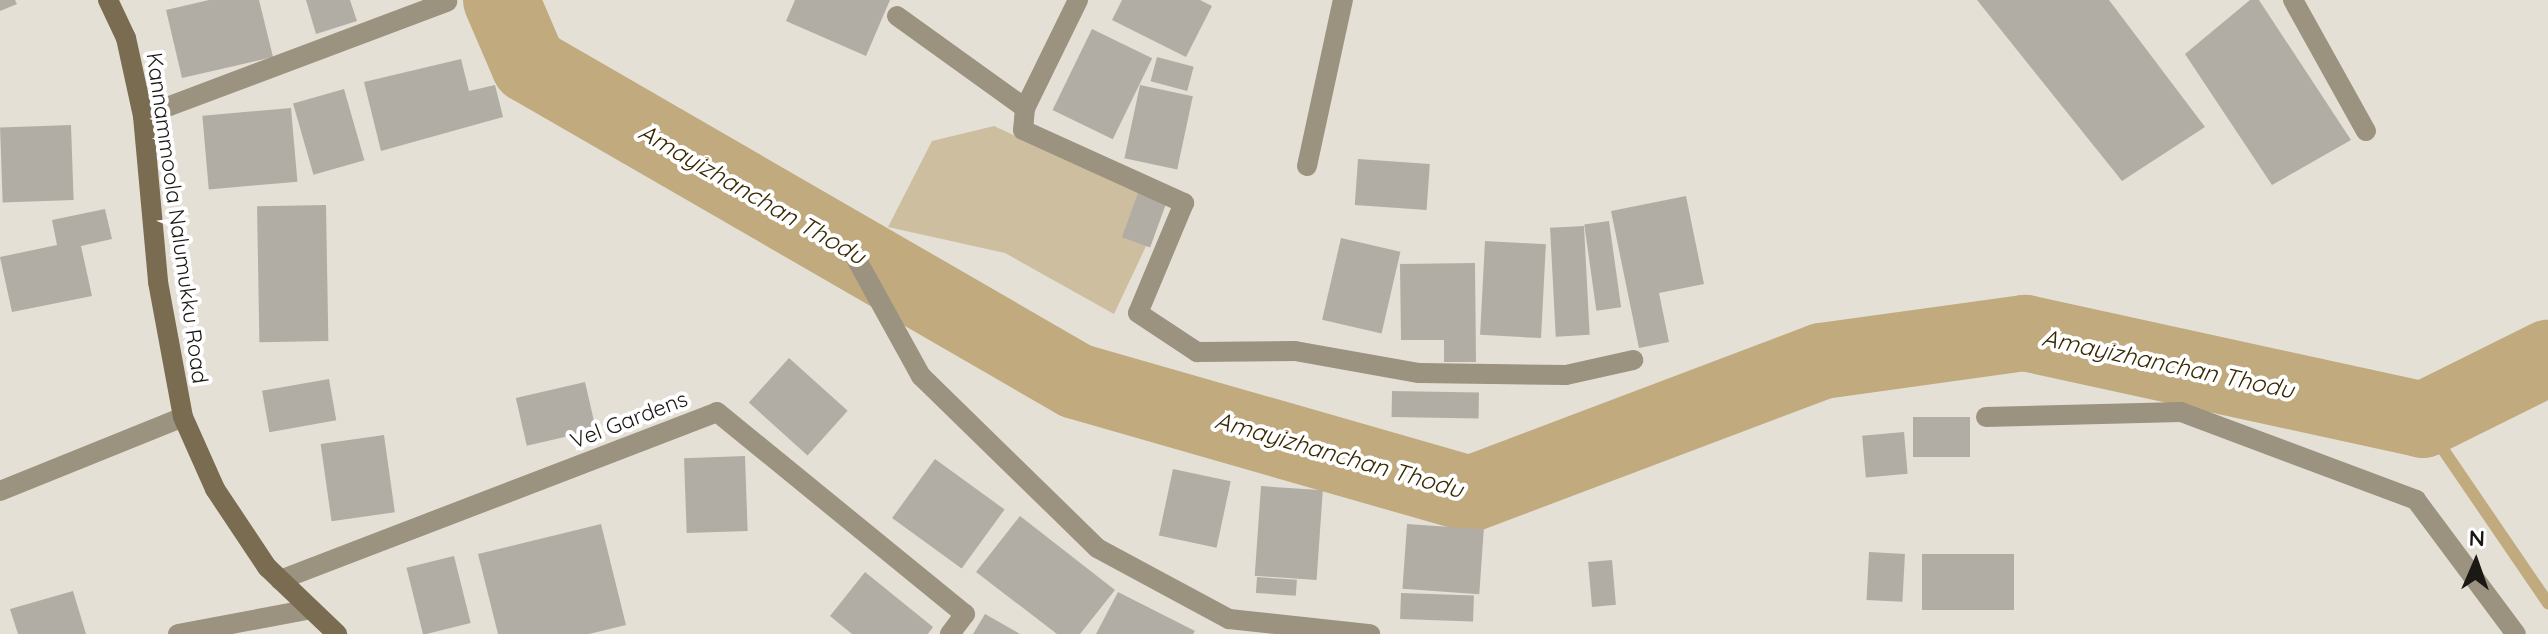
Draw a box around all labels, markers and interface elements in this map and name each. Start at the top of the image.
street label: Kannammoola Nalumukku Road [141,51,213,385]
water label: Amayizhanchan Thodu [634,117,870,271]
water label: Amayizhanchan Thodu [2040,323,2296,405]
street label: Vel Gardens [567,386,691,454]
water label: Amayizhanchan Thodu [1212,406,1466,504]
north arrow [2436,522,2516,602]
text: N [2468,524,2485,552]

